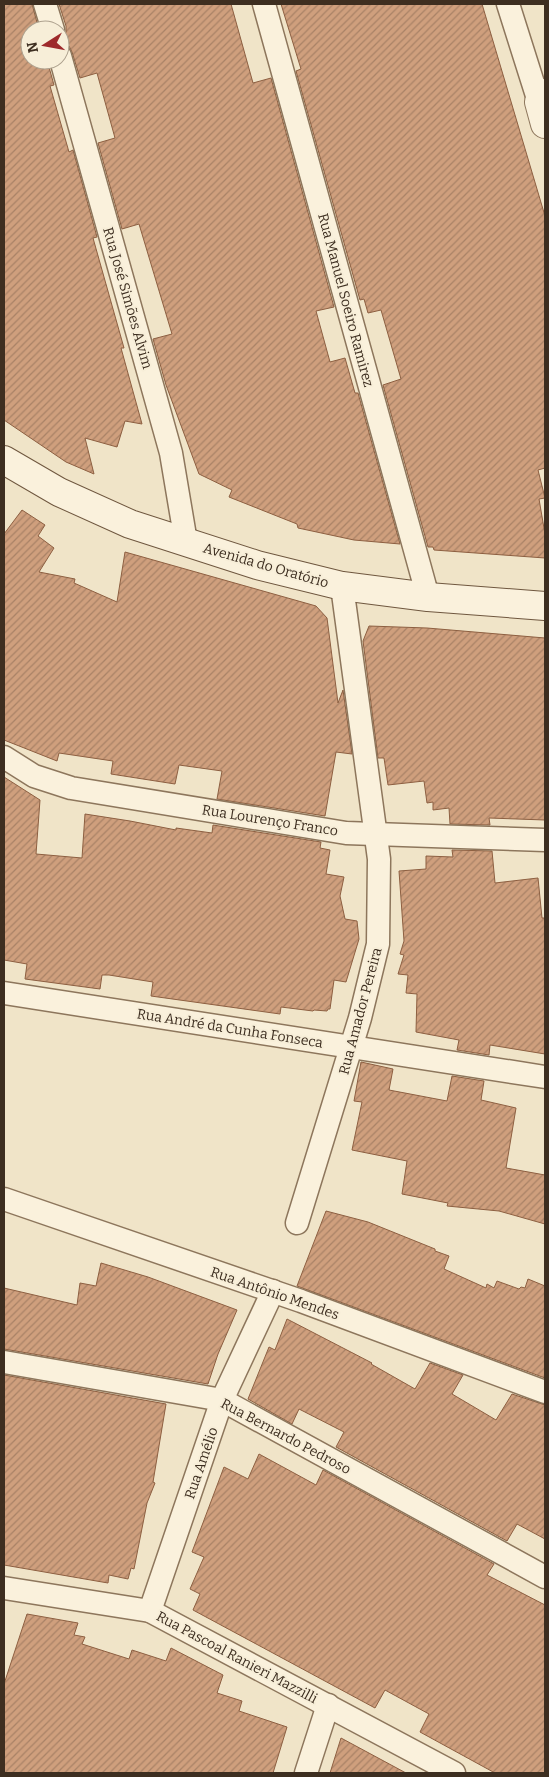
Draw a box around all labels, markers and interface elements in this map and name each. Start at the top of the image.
north arrow [20,20,70,70]
text: N [23,40,42,54]
street label: Rua Manuel Soeiro Ramirez [314,211,377,389]
street label: Rua José Simões Alvim [99,225,156,372]
street label: Avenida do Oratório [201,539,330,592]
street label: Rua Lourenço Franco [201,801,339,840]
street label: Rua Amador Pereira [335,945,386,1077]
street label: Rua André da Cunha Fonseca [136,1005,325,1052]
street label: Rua Antônio Mendes [208,1263,341,1323]
street label: Rua Bernardo Pedroso [218,1395,354,1478]
street label: Rua Amélio [181,1425,222,1501]
street label: Rua Pascoal Ranieri Mazzilli [153,1608,320,1707]

